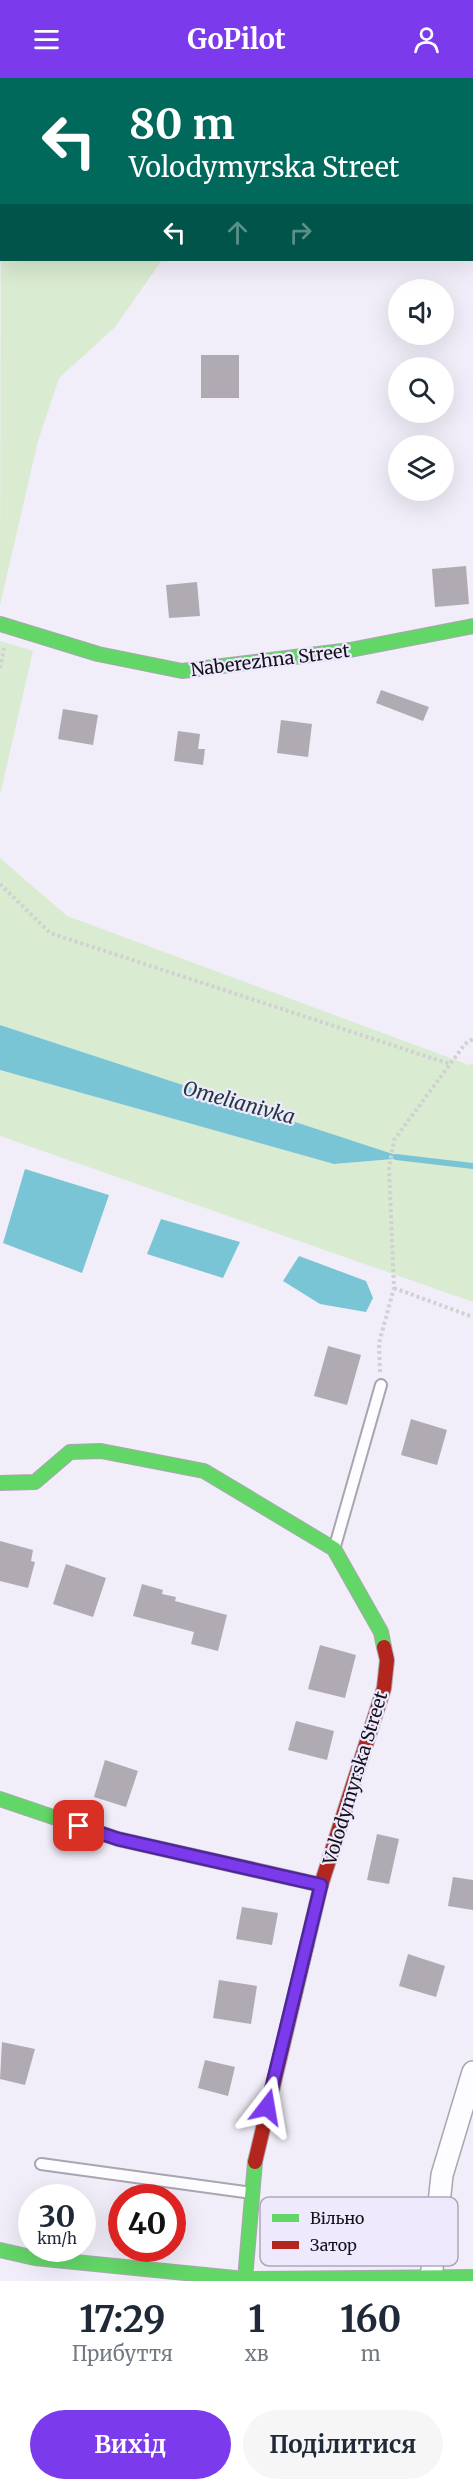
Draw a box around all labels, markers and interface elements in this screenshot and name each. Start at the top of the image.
text: GoPilot [187,22,286,56]
icon: menu [30,23,63,56]
icon: person [410,23,443,56]
text: 80 m [129,98,235,150]
icon: left [30,102,108,180]
text: Volodymyrska Street [129,150,399,184]
icon: left [158,216,191,249]
icon: ahead [221,216,254,249]
icon: right [284,216,317,249]
map controls [388,279,454,501]
button: sound [388,279,454,345]
button: search [388,357,454,423]
button: layers [388,435,454,501]
street label: Naberezhna Street [189,639,351,681]
water label: Omelianivka [180,1075,298,1129]
street label: Volodymyrska Street [317,1688,392,1868]
pin [53,1800,104,1851]
icon: arrive [62,1809,95,1842]
position arrow [235,2075,299,2139]
speed limit sign: 40 [108,2184,186,2262]
text: 30 [39,2197,75,2235]
legend [260,2197,458,2266]
text: Вільно [310,2208,364,2228]
text: km/h [37,2229,77,2248]
text: Затор [310,2235,357,2255]
text: 17:29 [79,2297,165,2342]
text: 1 [248,2297,265,2342]
text: 160 [340,2297,401,2342]
text: Прибуття [72,2341,173,2366]
text: хв [245,2341,268,2366]
text: m [361,2341,381,2366]
button: Вихід [30,2410,231,2479]
button: Поділитися [243,2410,443,2479]

